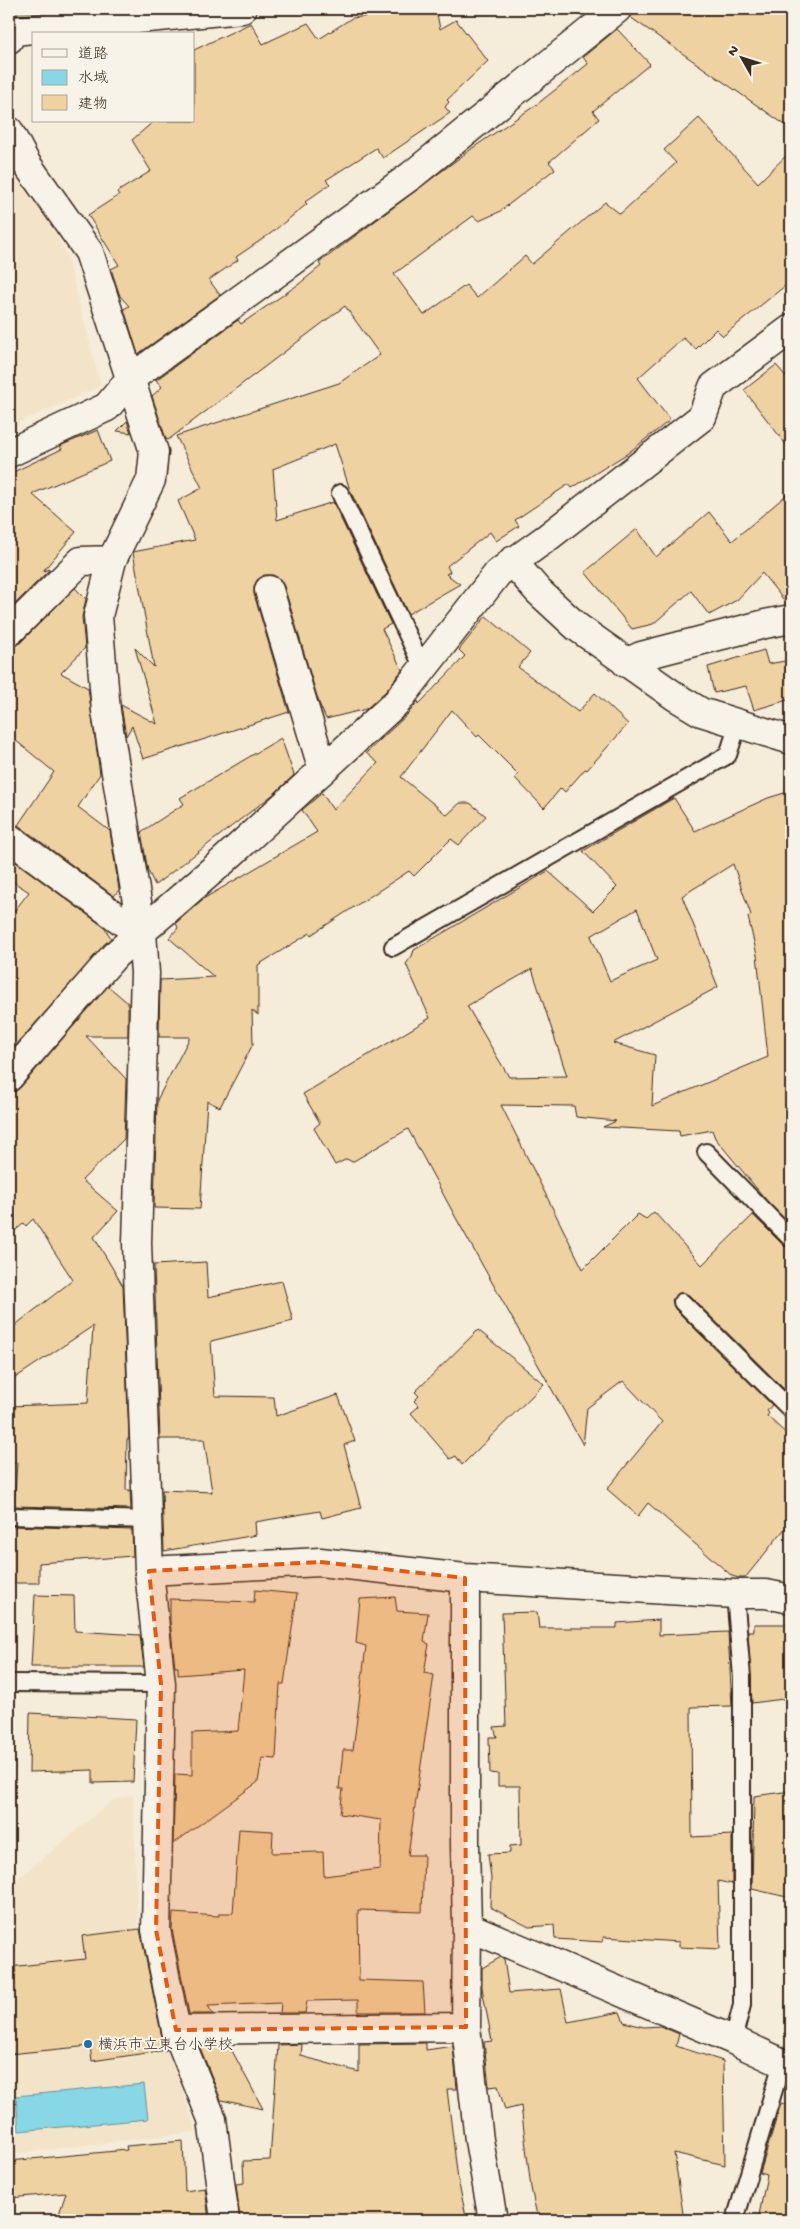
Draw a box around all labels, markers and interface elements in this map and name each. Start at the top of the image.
legend [32,32,195,122]
north arrow [718,32,768,82]
text: N [724,42,743,60]
text: 道路 [78,46,108,64]
text: 水域 [78,69,108,88]
text: 建物 [78,96,108,114]
place label: 横浜市立東台小学校 [98,2036,233,2055]
marker: 横浜市立東台小学校 [82,2038,94,2050]

